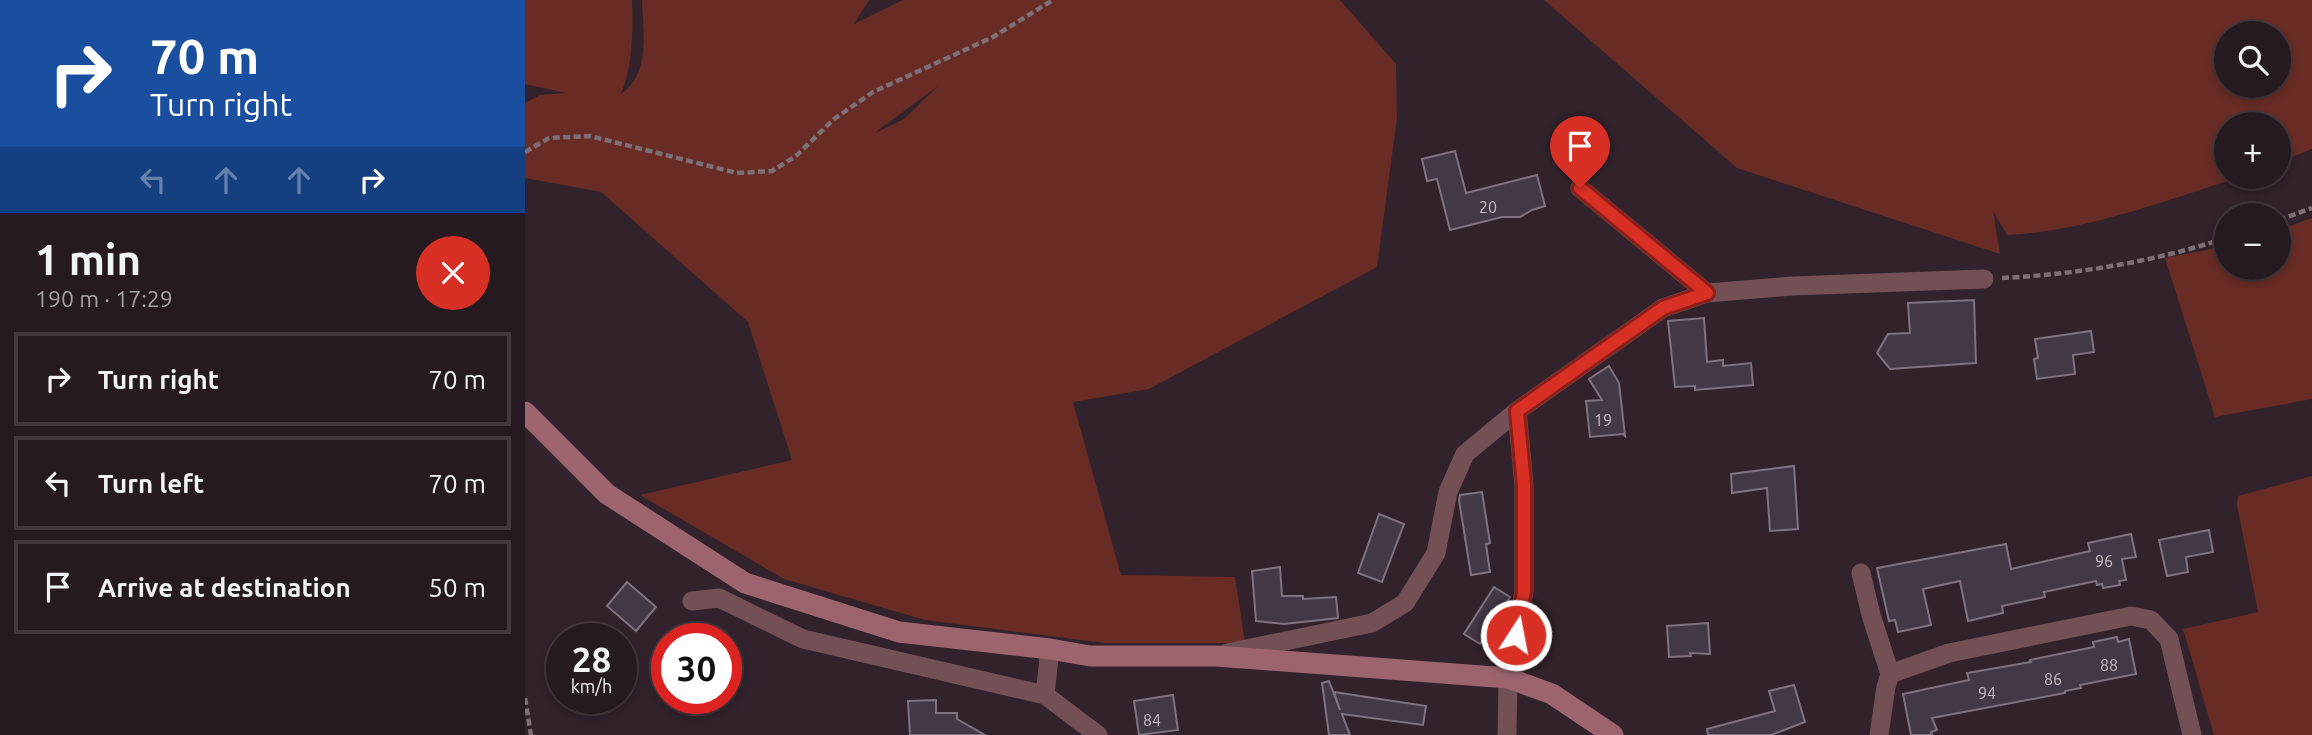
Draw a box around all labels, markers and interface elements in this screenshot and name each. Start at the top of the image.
map controls [2214,21,2291,280]
button: search [2214,21,2291,98]
icon: right [35,28,126,119]
text: 70 m [150,28,259,83]
text: Turn right [150,86,292,122]
button: + [2214,112,2291,189]
pin [1550,116,1610,188]
icon: arrive [1561,127,1599,165]
icon: left [134,161,172,199]
icon: ahead [207,161,245,199]
icon: ahead [280,161,318,199]
icon: right [353,161,391,199]
house number: 20 [1479,198,1497,216]
button: − [2214,203,2291,280]
text: 1 min [35,236,141,283]
button: close [416,236,490,310]
text: 190 m · 17:29 [35,286,173,311]
icon: right [39,360,77,398]
text: Turn right [98,365,219,394]
text: 70 m [428,365,486,394]
house number: 19 [1594,411,1612,429]
icon: left [39,464,77,502]
text: Turn left [98,469,204,498]
text: 70 m [428,469,486,498]
house number: 96 [2095,552,2113,570]
icon: arrive [39,568,77,606]
text: Arrive at destination [98,573,351,602]
text: 50 m [428,573,486,602]
position arrow [1479,598,1553,672]
speed limit sign: 30 [651,623,742,714]
text: 28 [572,639,611,679]
house number: 88 [2100,656,2118,674]
house number: 86 [2044,670,2062,688]
text: km/h [571,676,612,696]
house number: 94 [1978,684,1996,702]
house number: 84 [1143,711,1161,729]

